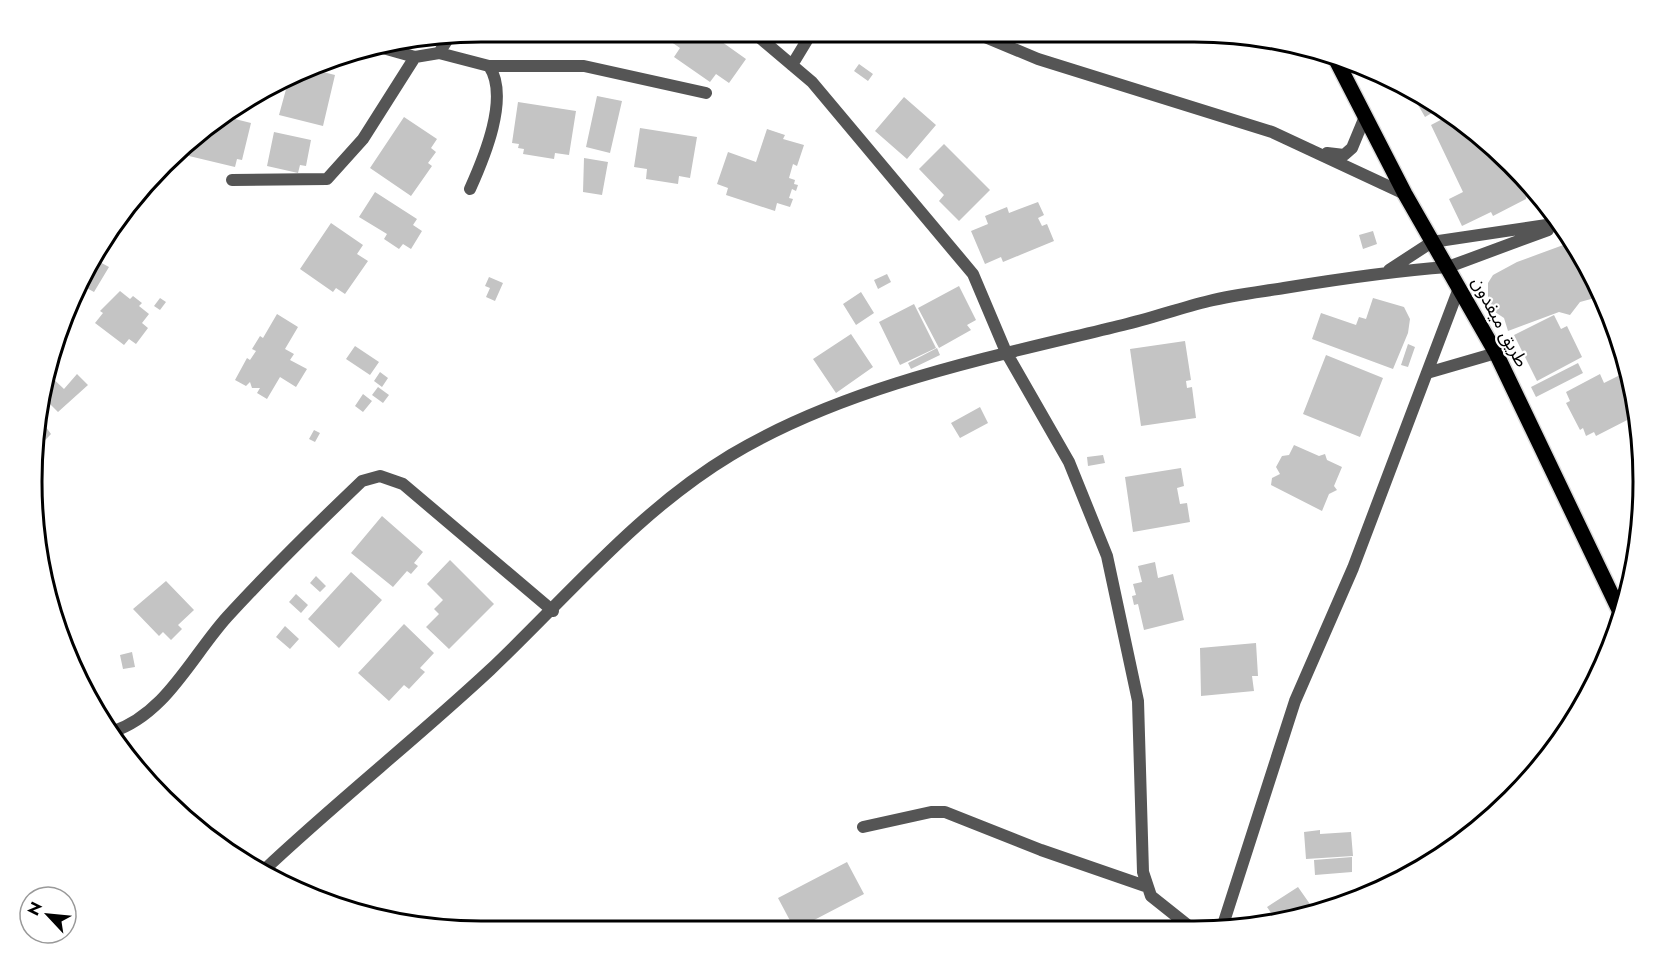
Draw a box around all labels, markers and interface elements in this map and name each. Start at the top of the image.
street label: طريق ميفدون [1465,272,1535,372]
north arrow [18,885,78,945]
text: N [22,898,48,919]

